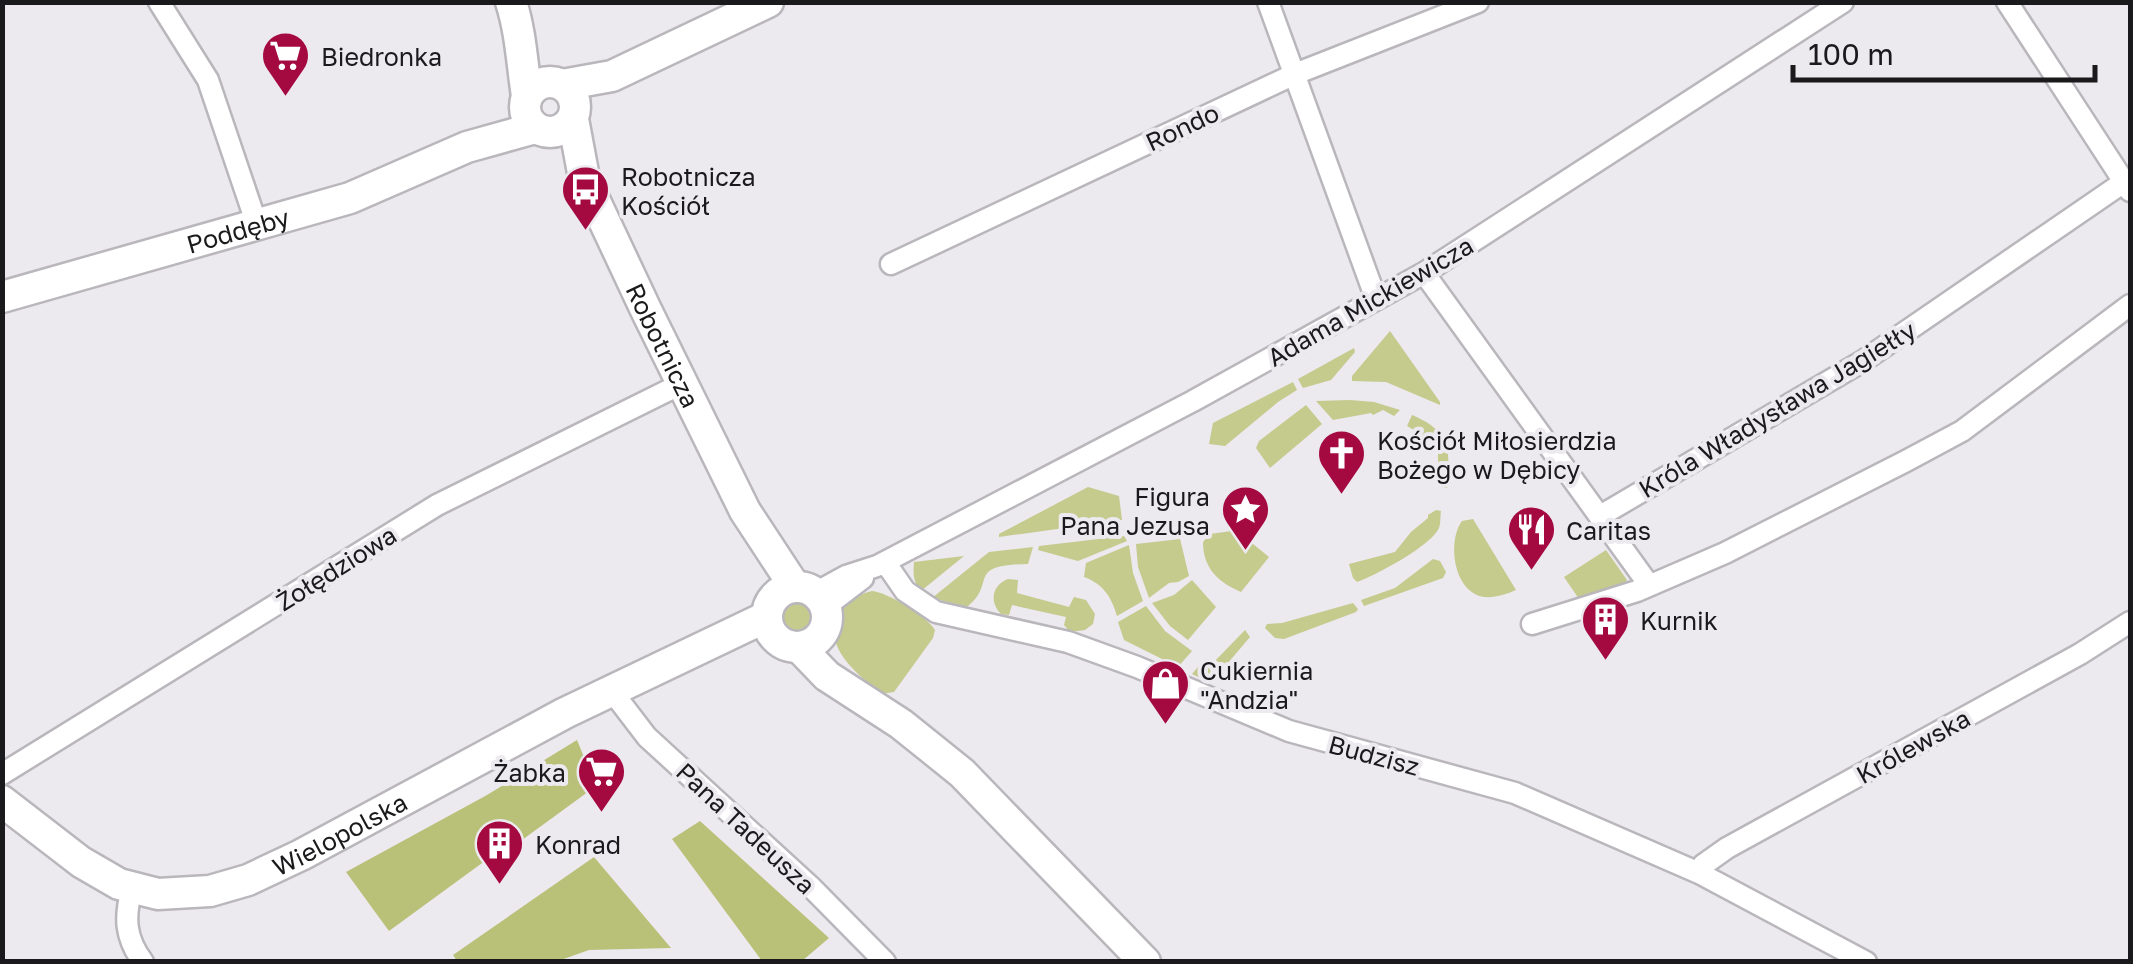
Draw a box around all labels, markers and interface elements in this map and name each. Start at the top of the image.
scale bar [1793,20,2096,82]
supermarket icon: Biedronka [260,30,312,98]
text: 100 m [1808,36,1894,72]
place label: Biedronka [321,41,442,72]
street label: Rondo [1140,97,1224,157]
place label: Robotnicza Kościół [621,161,756,221]
bus stop icon: Robotnicza Kościół [560,164,612,232]
street label: Poddęby [183,201,293,259]
street label: Adama Mickiewicza [1261,229,1479,373]
street label: Robotnicza [620,278,707,412]
street label: Króla Władysława Jagiełły [1633,314,1921,504]
place label: Kościół Miłosierdzia Bożego w Dębicy [1377,425,1617,485]
church icon: Kościół Miłosierdzia Bożego w Dębicy [1316,428,1368,496]
place label: Figura Pana Jezusa [1060,481,1210,541]
place icon: Figura Pana Jezusa [1219,484,1271,552]
restaurant icon: Caritas [1505,504,1557,572]
place label: Caritas [1566,515,1651,546]
street label: Żołędziowa [270,519,402,617]
building icon: Kurnik [1579,594,1631,662]
place label: Kurnik [1640,605,1718,636]
place label: Cukiernia "Andzia" [1200,655,1313,715]
shop icon: Cukiernia "Andzia" [1139,658,1191,726]
street label: Królewska [1851,702,1975,790]
street label: Budzisz [1325,728,1423,782]
supermarket icon: Żabka [575,746,627,814]
street label: Pana Tadeusza [670,756,822,900]
place label: Żabka [493,757,566,788]
street label: Wielopolska [267,786,412,882]
building icon: Konrad [474,818,526,886]
place label: Konrad [535,829,621,860]

